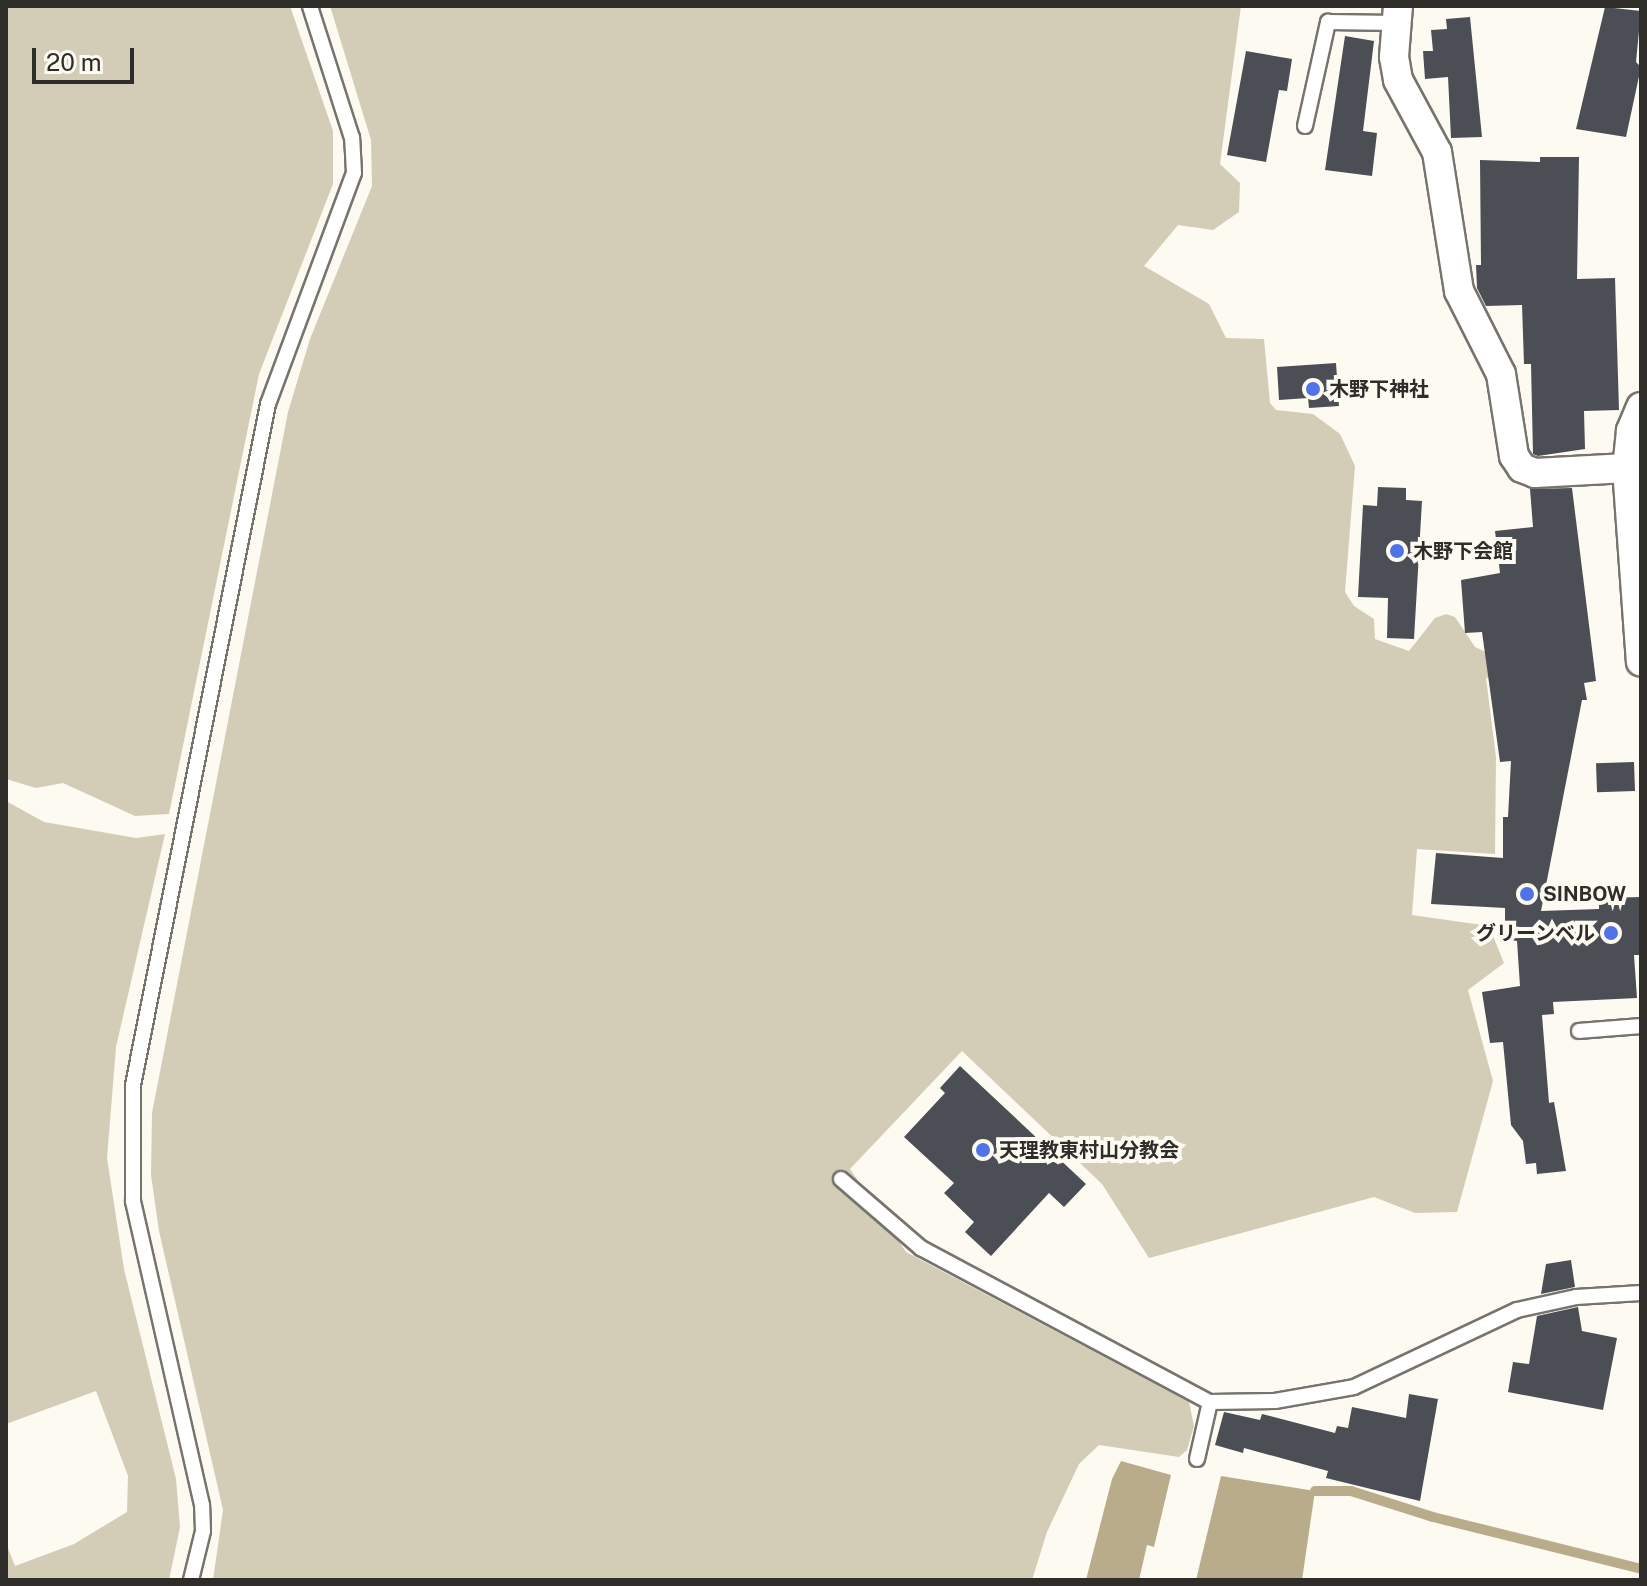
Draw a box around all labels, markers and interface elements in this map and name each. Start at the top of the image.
scale bar [36,32,138,82]
text: 20 m [46,48,102,76]
place label: 木野下神社 [1329,377,1429,401]
marker: 木野下神社 [1304,380,1322,398]
place label: 木野下会館 [1413,539,1513,563]
marker: 木野下会館 [1388,542,1406,560]
place label: SINBOW [1543,882,1626,906]
marker: SINBOW [1518,885,1536,903]
place label: グリーンベル [1475,921,1595,945]
marker: グリーンベル [1602,924,1620,942]
place label: 天理教東村山分教会 [999,1138,1179,1162]
marker: 天理教東村山分教会 [974,1141,992,1159]

